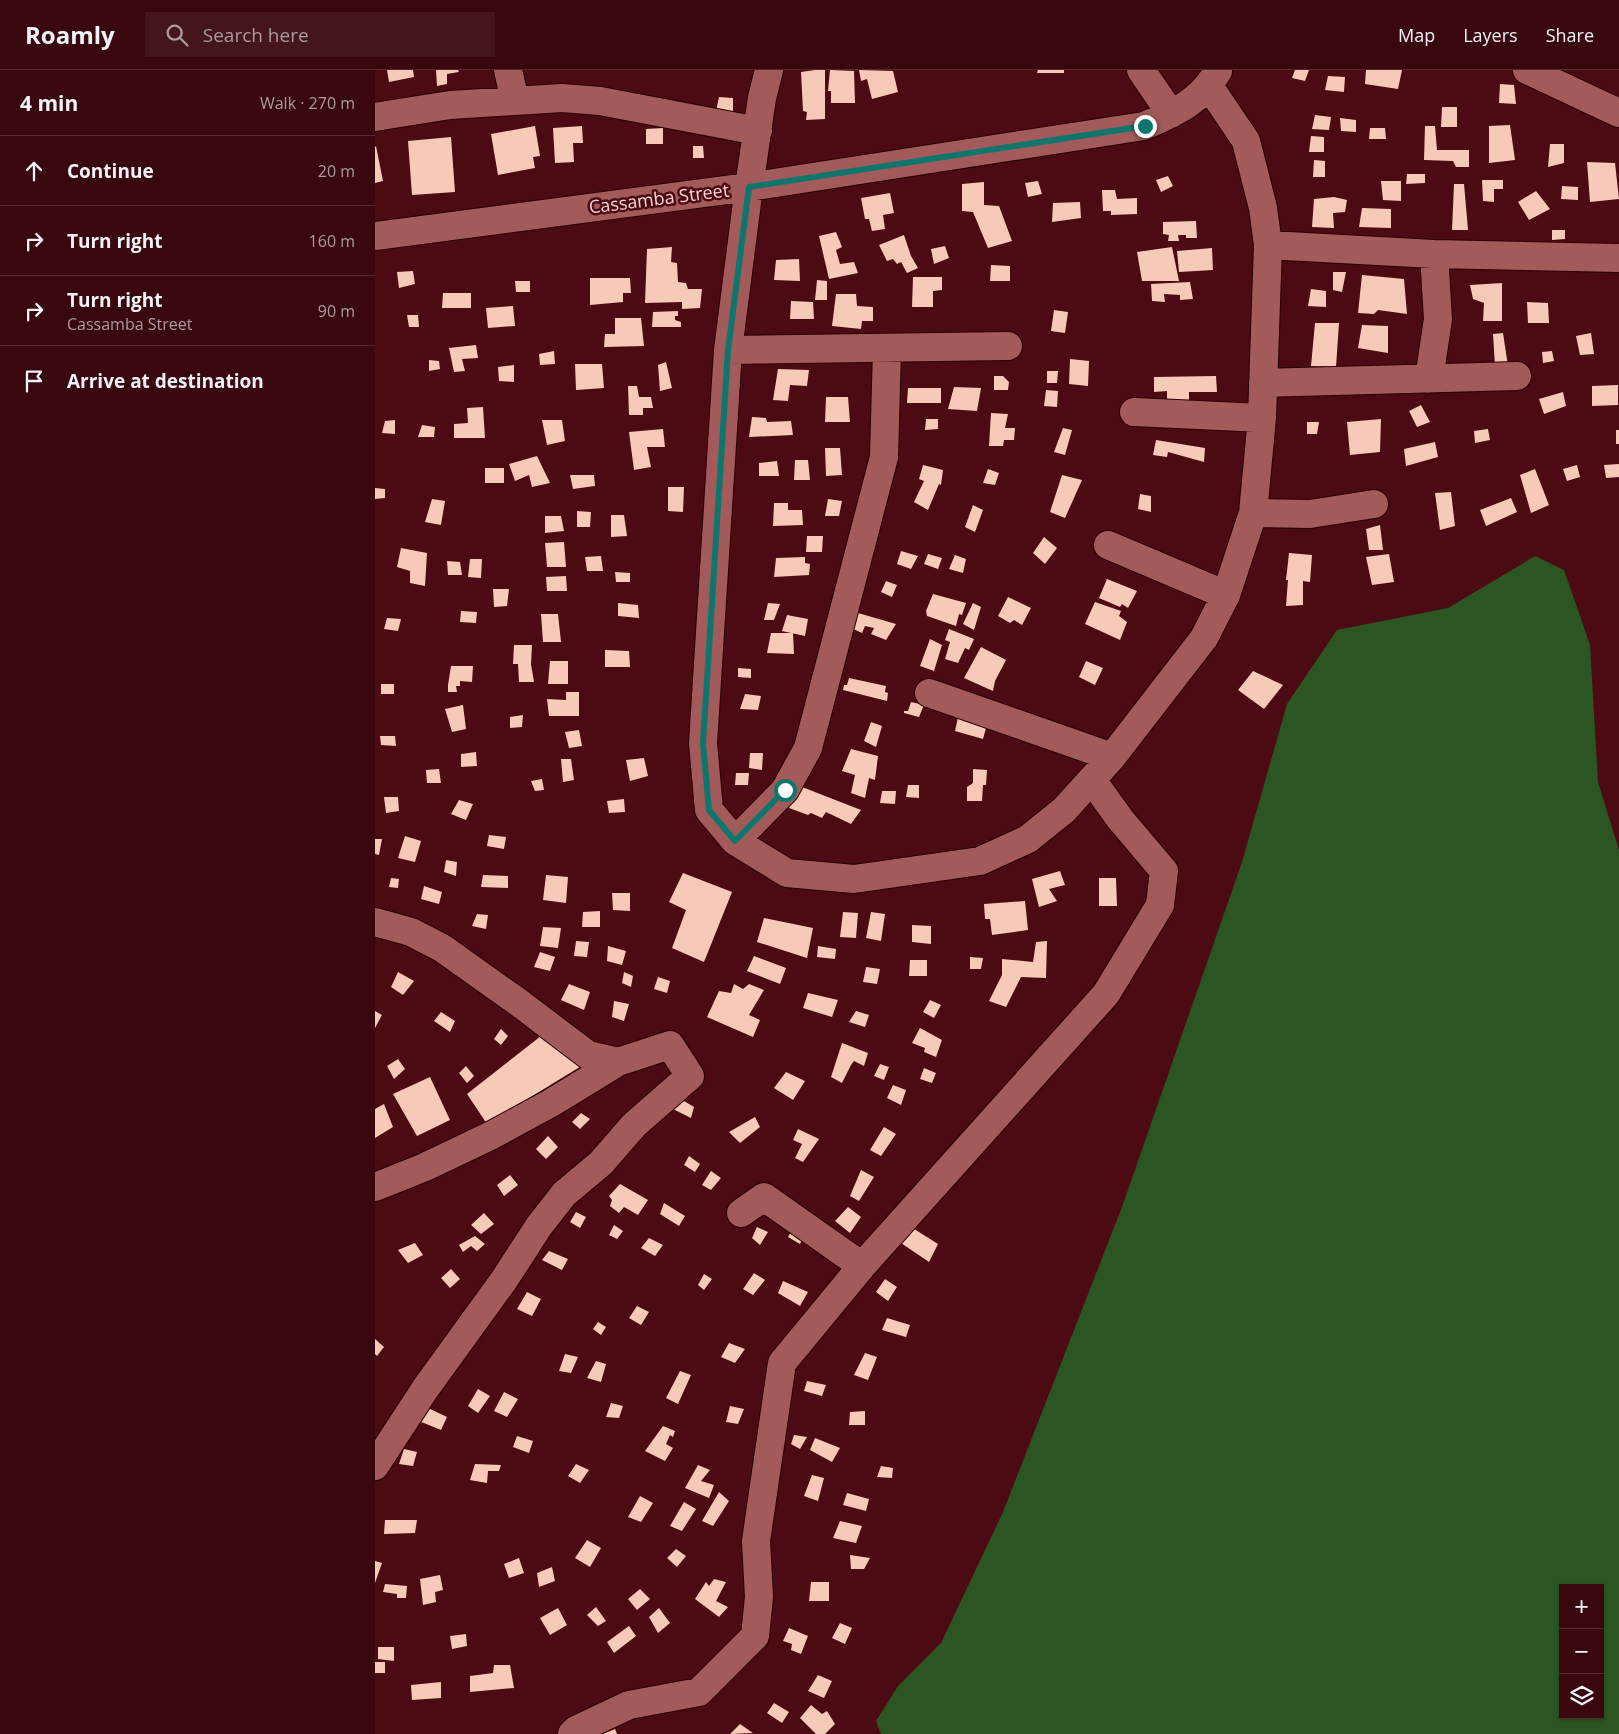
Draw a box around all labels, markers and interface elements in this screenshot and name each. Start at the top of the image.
search box [145,12,495,57]
text: Roamly [25,18,115,51]
icon: search [163,21,191,49]
text: Search here [203,22,309,48]
text: Map [1398,23,1435,47]
text: Layers [1463,23,1518,47]
text: Share [1546,23,1594,47]
text: 4 min [20,89,78,117]
text: Walk · 270 m [260,92,355,114]
route end [1134,115,1157,138]
icon: ahead [20,157,48,185]
text: Continue [67,158,154,184]
text: 20 m [318,160,355,182]
street label: Cassamba Street [587,177,730,219]
icon: right [20,227,48,255]
text: Turn right [67,228,162,254]
text: 160 m [309,230,355,252]
text: Turn right [67,287,162,313]
icon: right [20,297,48,325]
text: 90 m [318,300,355,322]
text: Cassamba Street [67,313,192,335]
icon: arrive [20,367,48,395]
text: Arrive at destination [67,368,264,394]
route start [774,779,797,802]
map controls [1559,1584,1604,1719]
button: + [1559,1584,1604,1629]
button: − [1559,1629,1604,1674]
button: layers [1559,1674,1604,1719]

